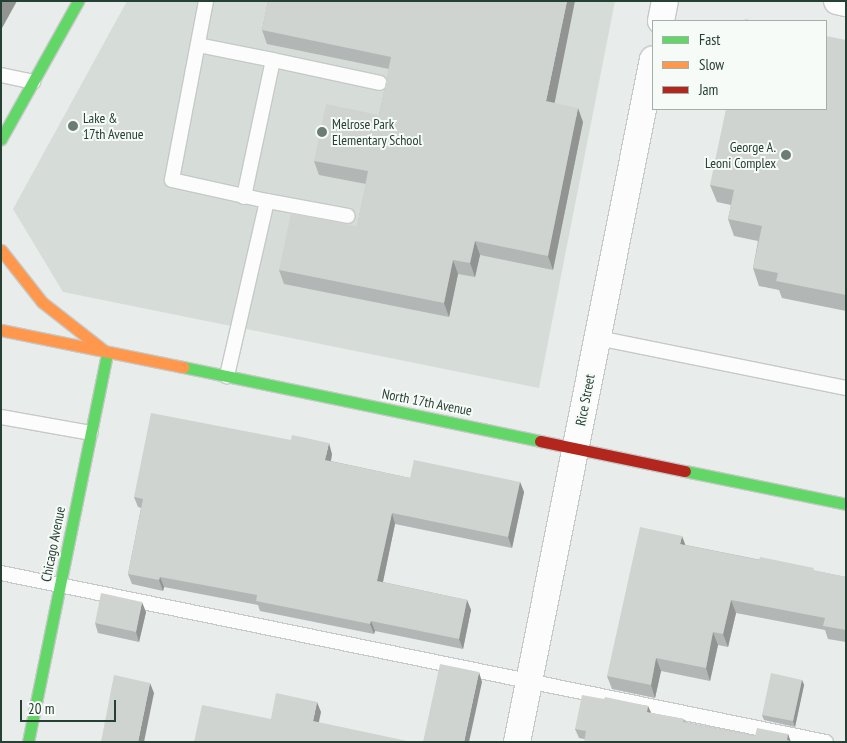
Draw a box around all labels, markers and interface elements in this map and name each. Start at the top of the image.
legend [652,20,827,110]
text: Fast [699,30,720,49]
text: Slow [699,55,724,74]
text: Jam [699,80,718,99]
place label: Lake & 17th Avenue [83,110,144,142]
place label: Melrose Park Elementary School [332,116,422,148]
marker: Lake & 17th Avenue [67,120,79,132]
marker: Melrose Park Elementary School [316,126,328,138]
place label: George A. Leoni Complex [705,139,776,172]
marker: George A. Leoni Complex [780,149,792,161]
street label: Rice Street [572,373,598,427]
street label: North 17th Avenue [380,385,474,419]
street label: Chicago Avenue [37,505,69,583]
scale bar [22,690,119,722]
text: 20 m [28,699,54,718]

